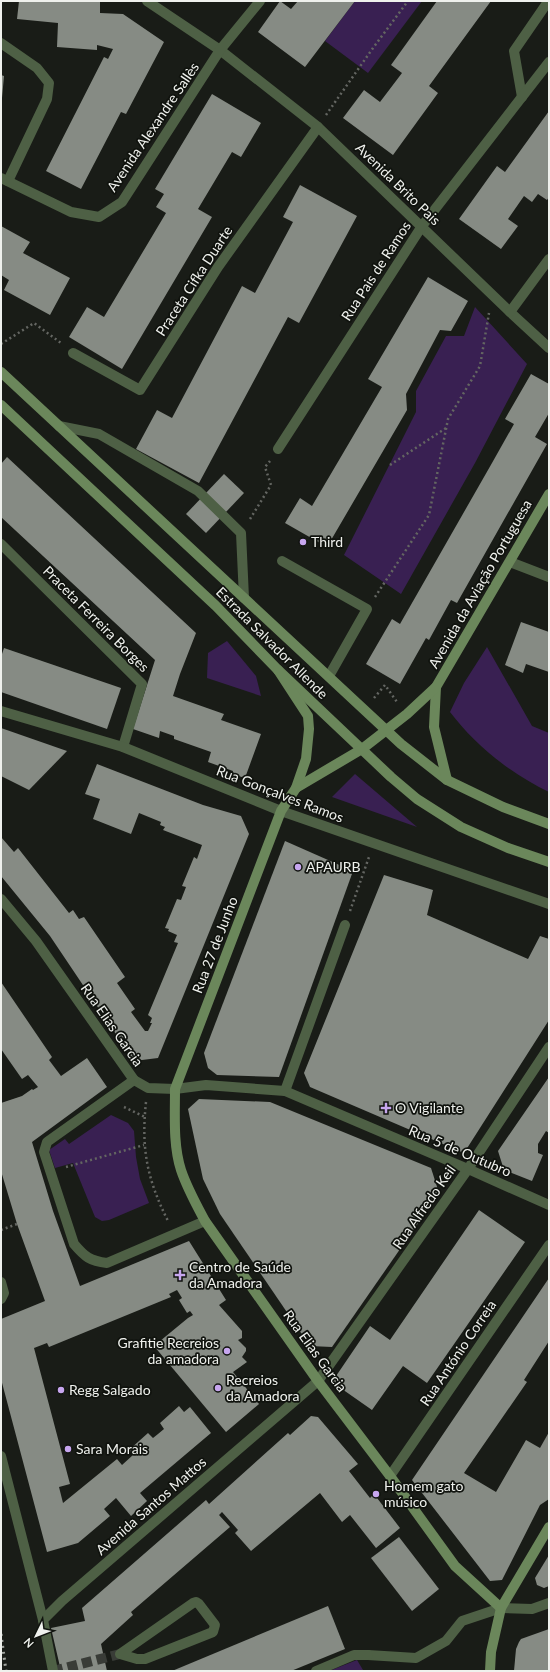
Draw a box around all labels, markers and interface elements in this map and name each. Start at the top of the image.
street label: Avenida Alexandre Sallès [103,59,202,195]
street label: Avenida Brito Pais [352,139,444,228]
street label: Rua Pais de Ramos [337,218,414,324]
street label: Praceta Cifka Duarte [152,223,236,339]
street label: Avenida da Aviação Portuguesa [424,496,535,671]
place label: Third [311,533,343,550]
marker: Third [298,537,308,547]
street label: Praceta Ferreira Borges [40,562,153,675]
street label: Estrada Salvador Allende [213,583,332,702]
street label: Rua Gonçalves Ramos [214,761,346,826]
place label: APAURB [306,858,361,875]
marker: APAURB [293,862,303,872]
street label: Rua 27 de Junho [188,894,241,996]
street label: Rua Elias Garcia [78,980,147,1069]
place label: O Vigilante [395,1099,463,1116]
marker: O Vigilante [380,1102,392,1114]
street label: Rua 5 de Outubro [406,1121,514,1180]
street label: Rua Alfredo Keil [388,1162,459,1252]
place label: Centro de Saúde da Amadora [189,1258,291,1291]
marker: Centro de Saúde da Amadora [174,1269,186,1281]
street label: Rua António Correia [416,1297,499,1409]
street label: Rua Elias Garcia [280,1306,351,1395]
place label: Grafitie Recreios da amadora [117,1334,219,1367]
marker: Grafitie Recreios da amadora [222,1346,232,1356]
place label: Recreios da Amadora [226,1371,300,1404]
place label: Regg Salgado [69,1381,151,1398]
marker: Recreios da Amadora [213,1383,223,1393]
marker: Regg Salgado [56,1385,66,1395]
place label: Sara Morais [76,1440,148,1457]
marker: Sara Morais [63,1444,73,1454]
street label: Avenida Santos Mattos [92,1453,209,1558]
place label: Homem gato músico [384,1477,464,1510]
marker: Homem gato músico [371,1489,381,1499]
north arrow [16,1616,56,1656]
text: N [21,1636,36,1651]

